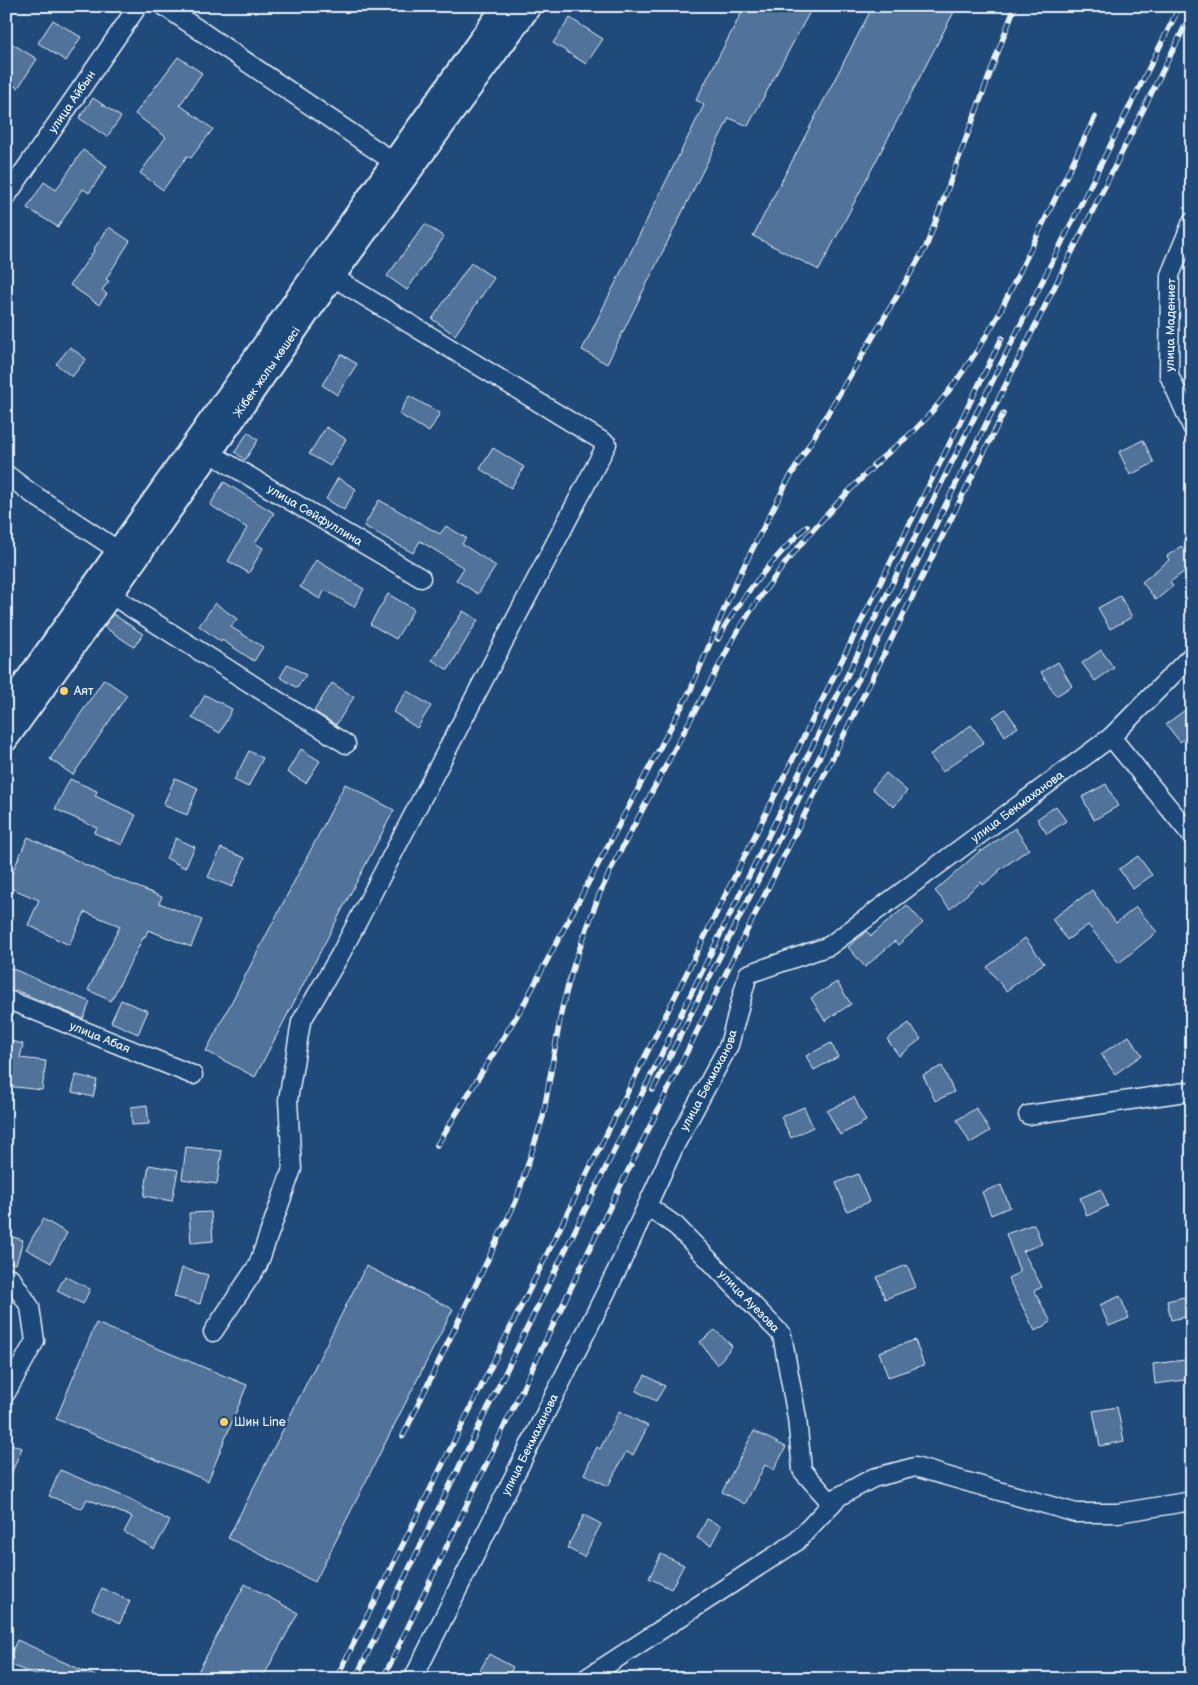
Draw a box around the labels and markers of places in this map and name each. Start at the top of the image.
place label: Аят [73,684,94,699]
marker: Аят [58,685,70,697]
place label: Шин Line [234,1415,286,1430]
marker: Шин Line [218,1416,230,1428]

